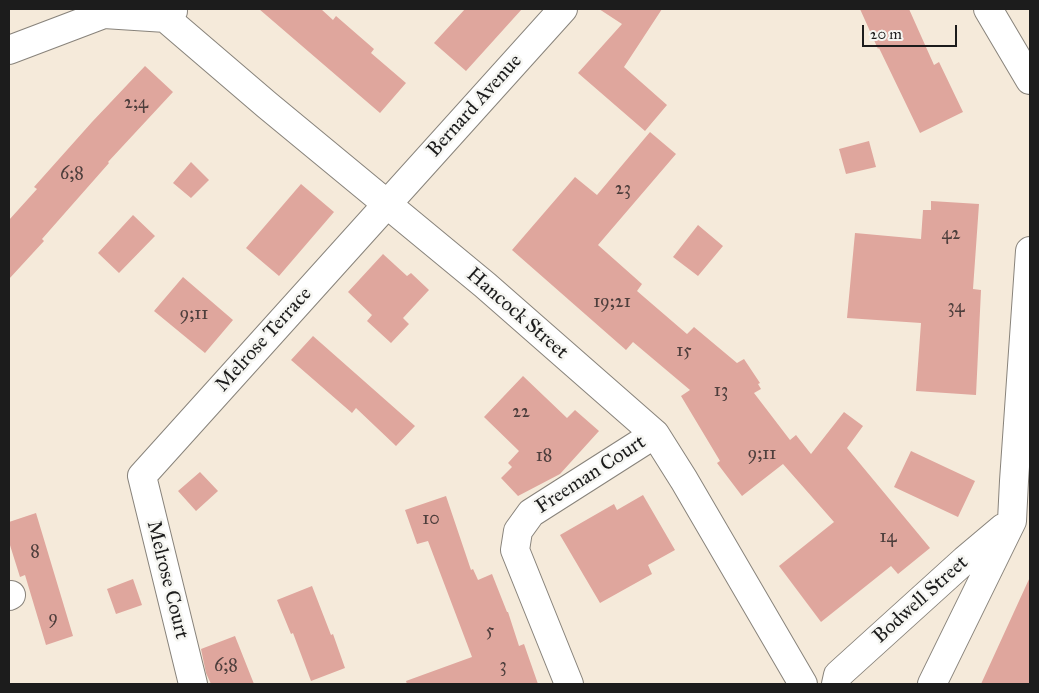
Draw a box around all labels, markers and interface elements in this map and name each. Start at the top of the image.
scale bar [864,15,959,47]
text: 20 m [870,25,902,43]
street label: Bernard Avenue [423,50,527,162]
house number: 2;4 [124,93,148,115]
house number: 6;8 [60,164,84,186]
house number: 23 [615,179,631,201]
house number: 42 [942,224,960,246]
street label: Hancock Street [461,263,573,365]
street label: Melrose Terrace [211,283,317,397]
house number: 19;21 [593,292,631,314]
house number: 34 [947,297,965,319]
house number: 9;11 [180,304,208,326]
house number: 15 [676,341,692,363]
house number: 13 [714,381,728,403]
house number: 22 [512,402,530,424]
street label: Freeman Court [532,431,650,519]
house number: 9;11 [748,444,776,466]
house number: 18 [536,446,552,468]
house number: 10 [422,509,440,531]
street label: Melrose Court [141,518,193,642]
house number: 14 [879,527,897,549]
house number: 8 [30,542,40,564]
street label: Bodwell Street [869,551,973,649]
house number: 9 [48,608,58,630]
house number: 5 [486,621,494,643]
house number: 6;8 [214,656,238,678]
house number: 3 [499,656,507,678]

